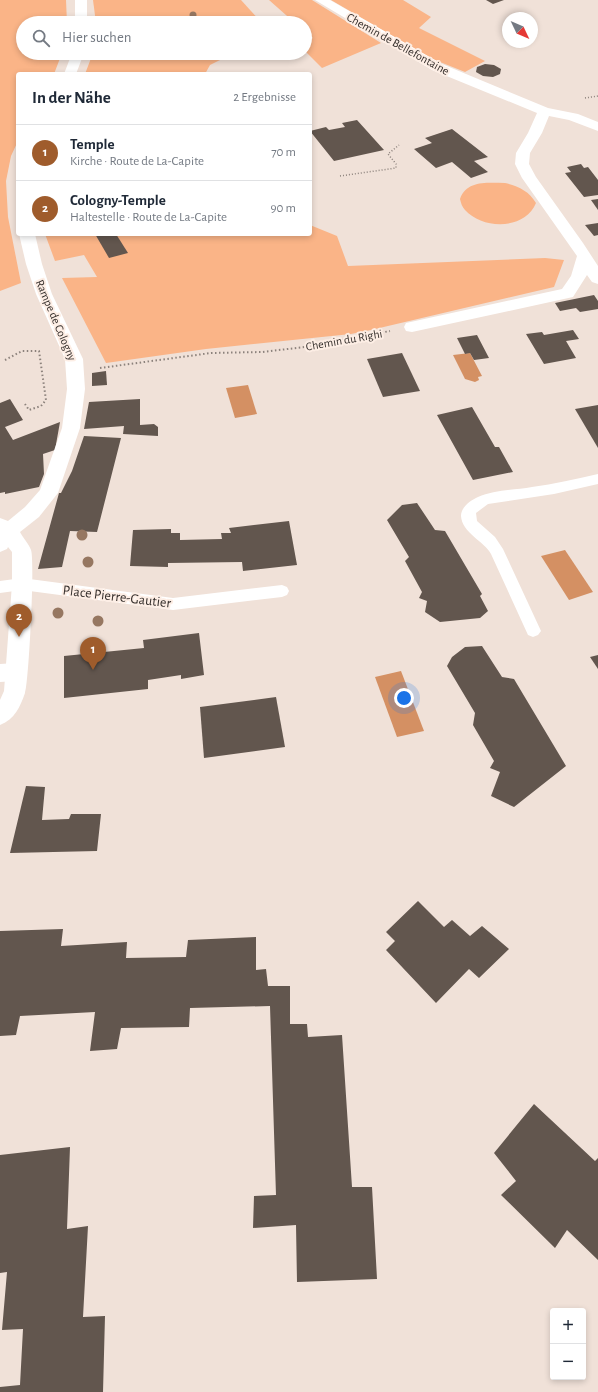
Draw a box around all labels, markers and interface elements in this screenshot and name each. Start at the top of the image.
street label: Chemin de Bellefontaine [345,11,451,77]
north arrow [502,12,538,48]
search box [16,16,312,60]
icon: search [30,27,52,49]
text: Hier suchen [62,30,132,45]
text: In der Nähe [32,89,111,106]
text: 2 Ergebnisse [233,91,296,104]
text: Temple [70,137,115,152]
text: 1 [43,146,47,159]
text: 70 m [271,146,296,159]
text: Kirche · Route de La-Capite [70,155,204,168]
text: Cologny-Temple [70,193,166,208]
text: 2 [42,202,48,215]
text: 90 m [270,202,296,215]
text: Haltestelle · Route de La-Capite [70,211,227,224]
street label: Rampe de Cologny [33,278,78,363]
street label: Chemin du Righi [305,327,383,353]
street label: Place Pierre-Gautier [62,583,172,611]
pin: 2 [6,604,32,637]
pin: 1 [80,637,106,670]
your location [394,688,414,708]
map controls [550,1308,586,1380]
button: + [550,1308,586,1344]
button: − [550,1344,586,1380]

